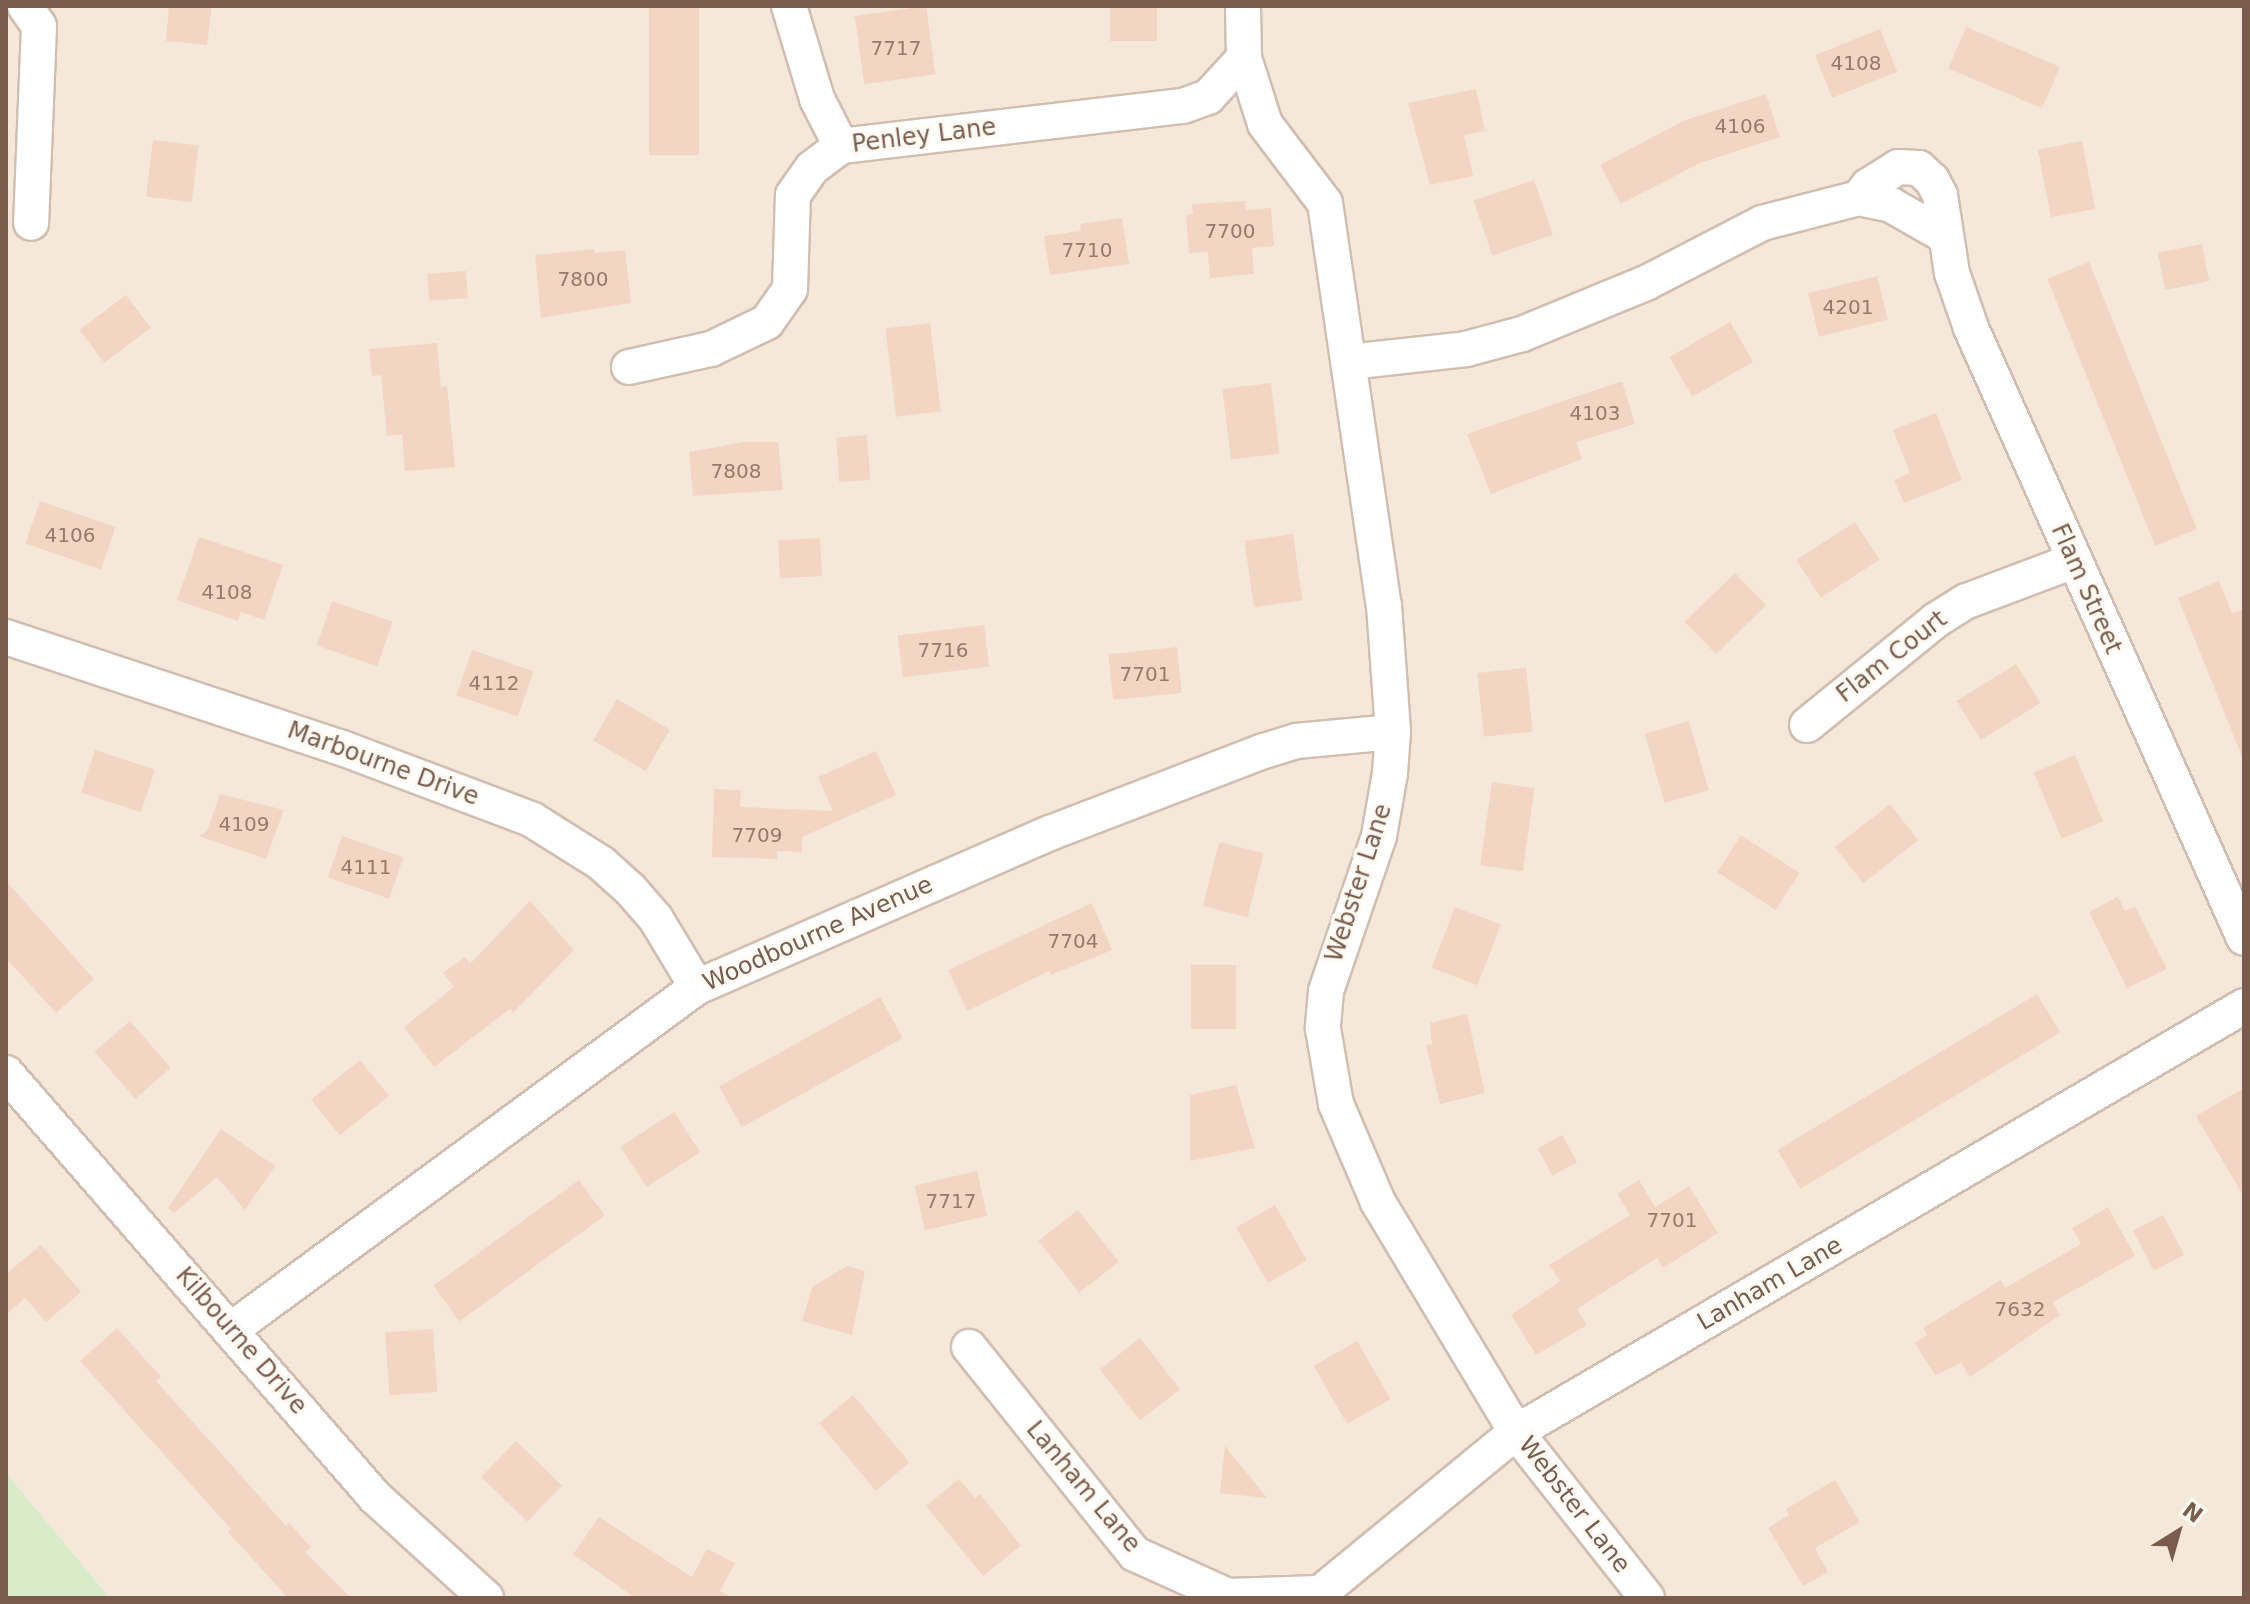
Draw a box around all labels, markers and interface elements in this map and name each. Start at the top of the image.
house number: 7717 [871,36,921,60]
house number: 4108 [1831,51,1881,75]
street label: Penley Lane [850,113,998,159]
house number: 4106 [1715,114,1765,138]
house number: 7700 [1205,219,1255,243]
house number: 7710 [1062,238,1112,262]
house number: 7800 [558,267,608,291]
house number: 4201 [1823,295,1873,319]
house number: 4103 [1570,401,1620,425]
house number: 7808 [711,459,761,483]
street label: Flam Street [2045,520,2127,658]
house number: 4106 [45,523,95,547]
house number: 4108 [202,580,252,604]
street label: Flam Court [1831,605,1953,709]
house number: 7716 [918,638,968,662]
house number: 7701 [1120,662,1170,686]
house number: 4112 [469,671,519,695]
street label: Marbourne Drive [283,716,483,812]
street label: Webster Lane [1320,800,1398,966]
house number: 4109 [219,812,269,836]
house number: 7709 [732,823,782,847]
house number: 4111 [341,855,391,879]
street label: Woodbourne Avenue [699,870,937,998]
house number: 7704 [1048,929,1098,953]
house number: 7717 [926,1189,976,1213]
house number: 7701 [1647,1208,1697,1232]
street label: Lanham Lane [1693,1231,1847,1337]
street label: Kilbourne Drive [169,1262,313,1420]
house number: 7632 [1995,1297,2045,1321]
street label: Lanham Lane [1020,1416,1146,1558]
street label: Webster Lane [1512,1431,1636,1579]
north arrow [2138,1492,2218,1572]
text: N [2178,1497,2208,1528]

